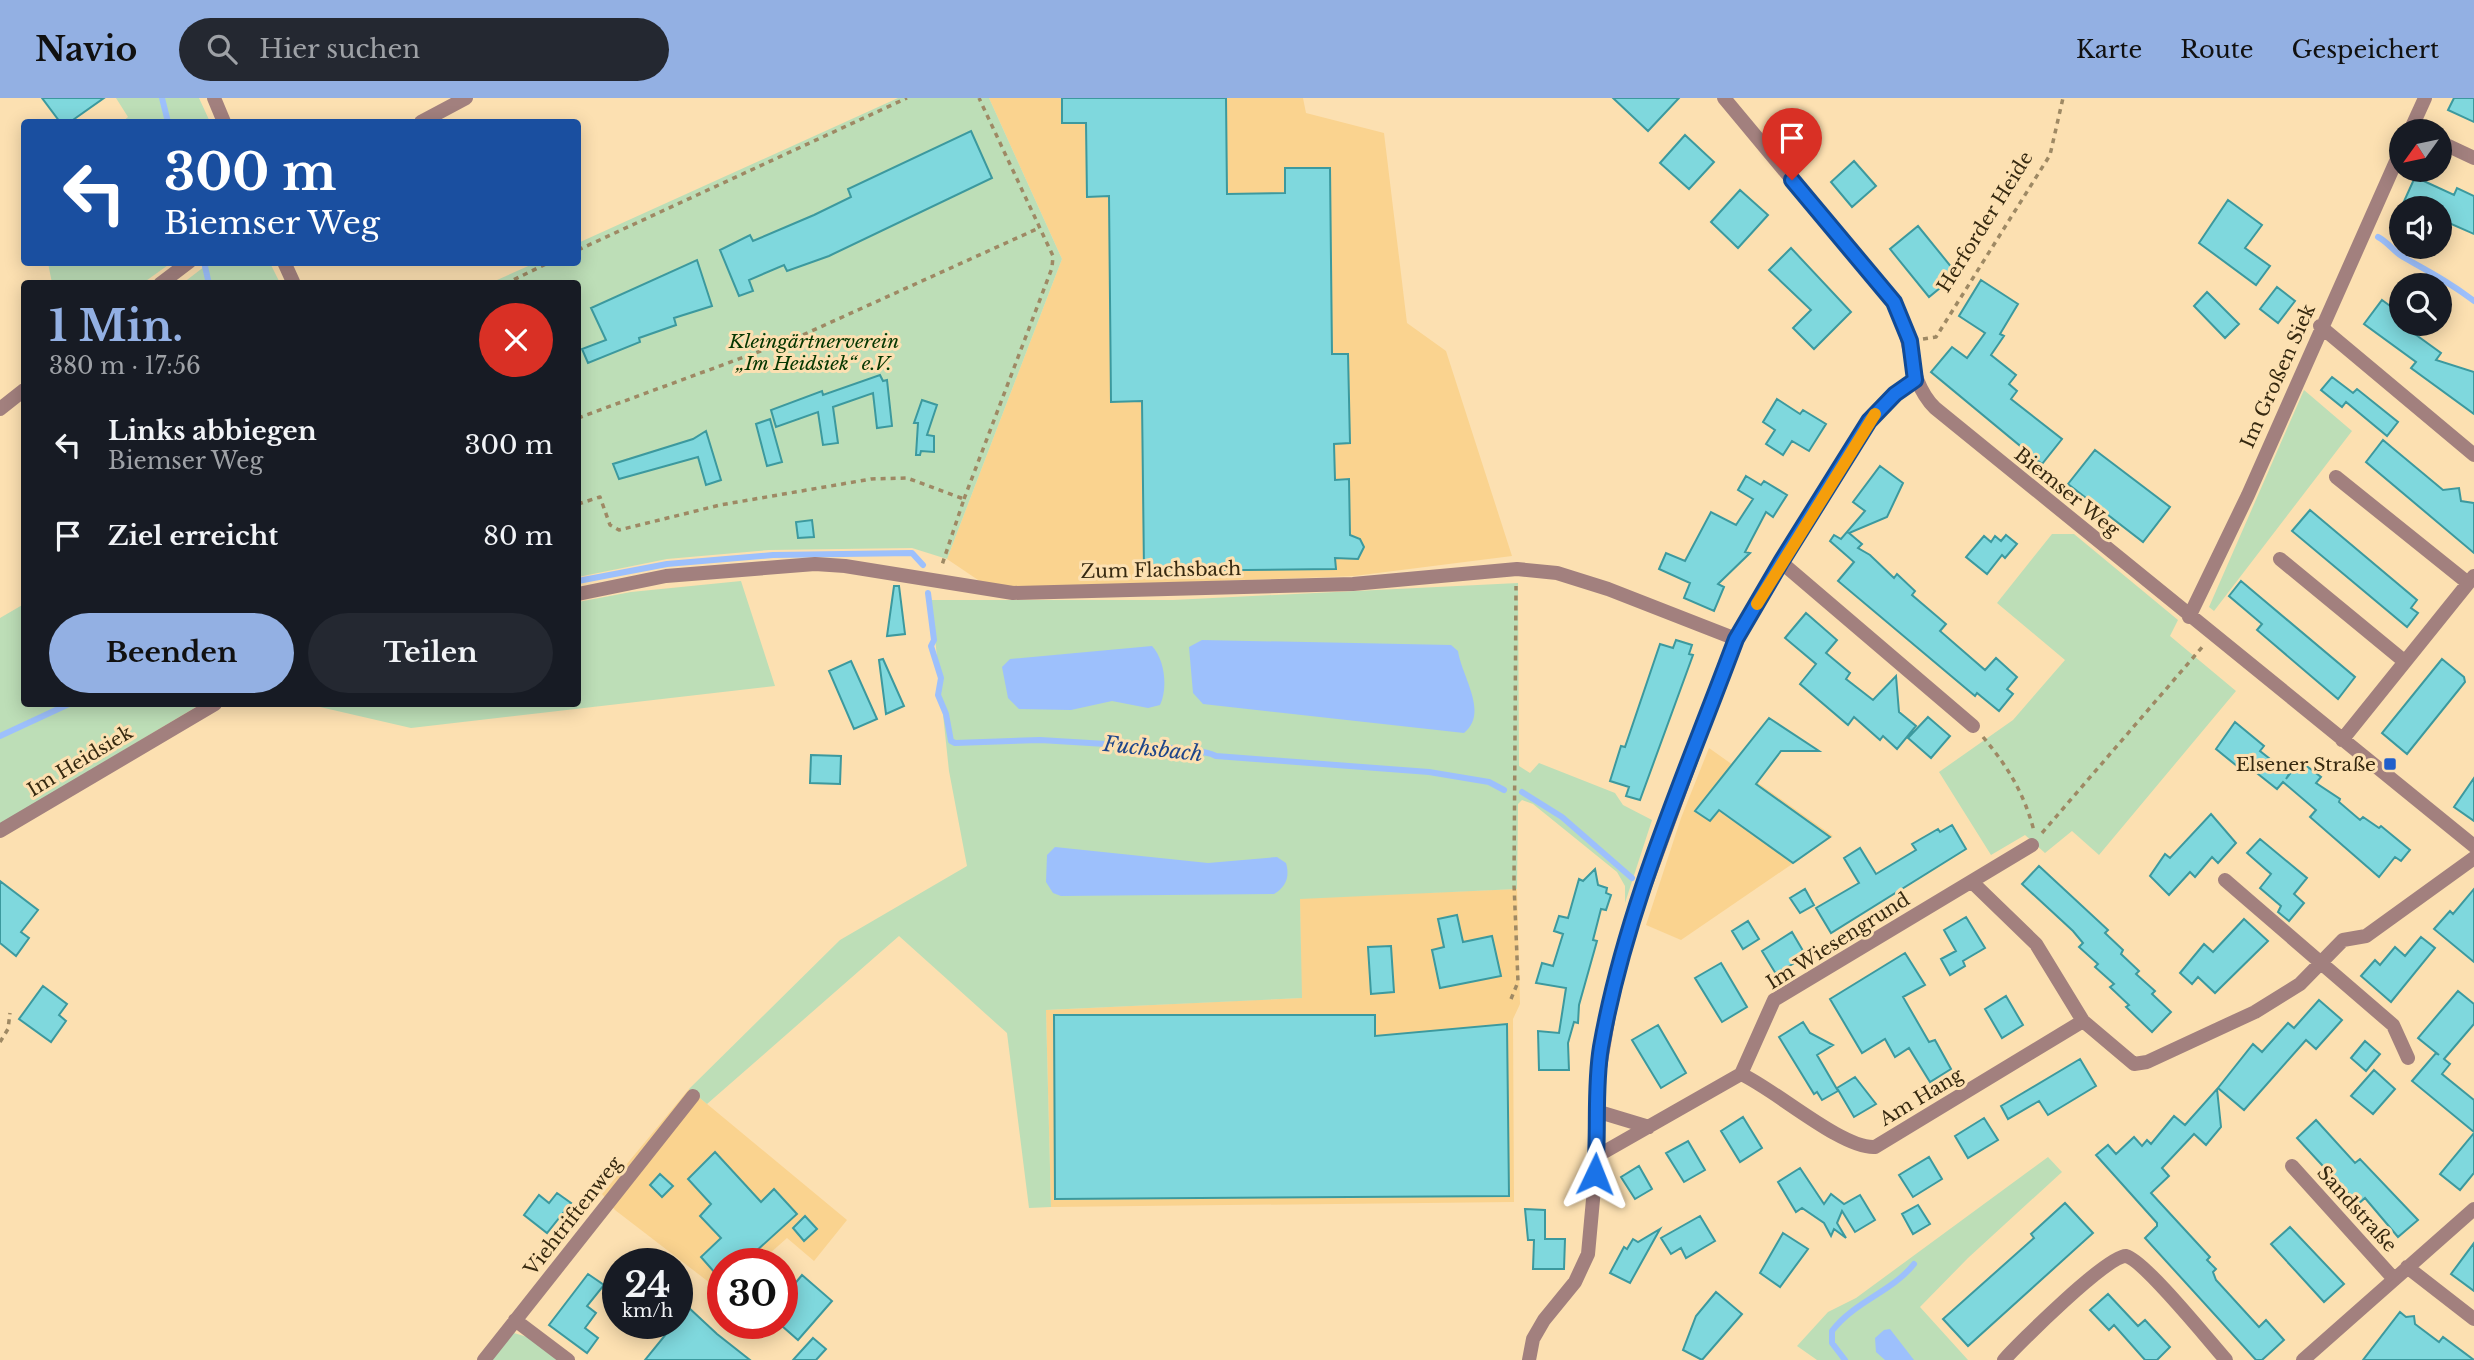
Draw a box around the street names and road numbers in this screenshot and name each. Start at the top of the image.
street label: Herforder Heide [1932,147,2038,297]
street label: Im Großen Siek [2236,300,2320,452]
street label: Biemser Weg [2010,443,2125,542]
street label: Zum Flachsbach [1081,557,1241,583]
street label: Im Heidsiek [23,720,137,801]
street label: Im Wiesengrund [1762,888,1914,994]
street label: Am Hang [1874,1063,1967,1131]
street label: Viehtriftenweg [519,1151,627,1281]
street label: Sandstraße [2312,1161,2402,1257]

